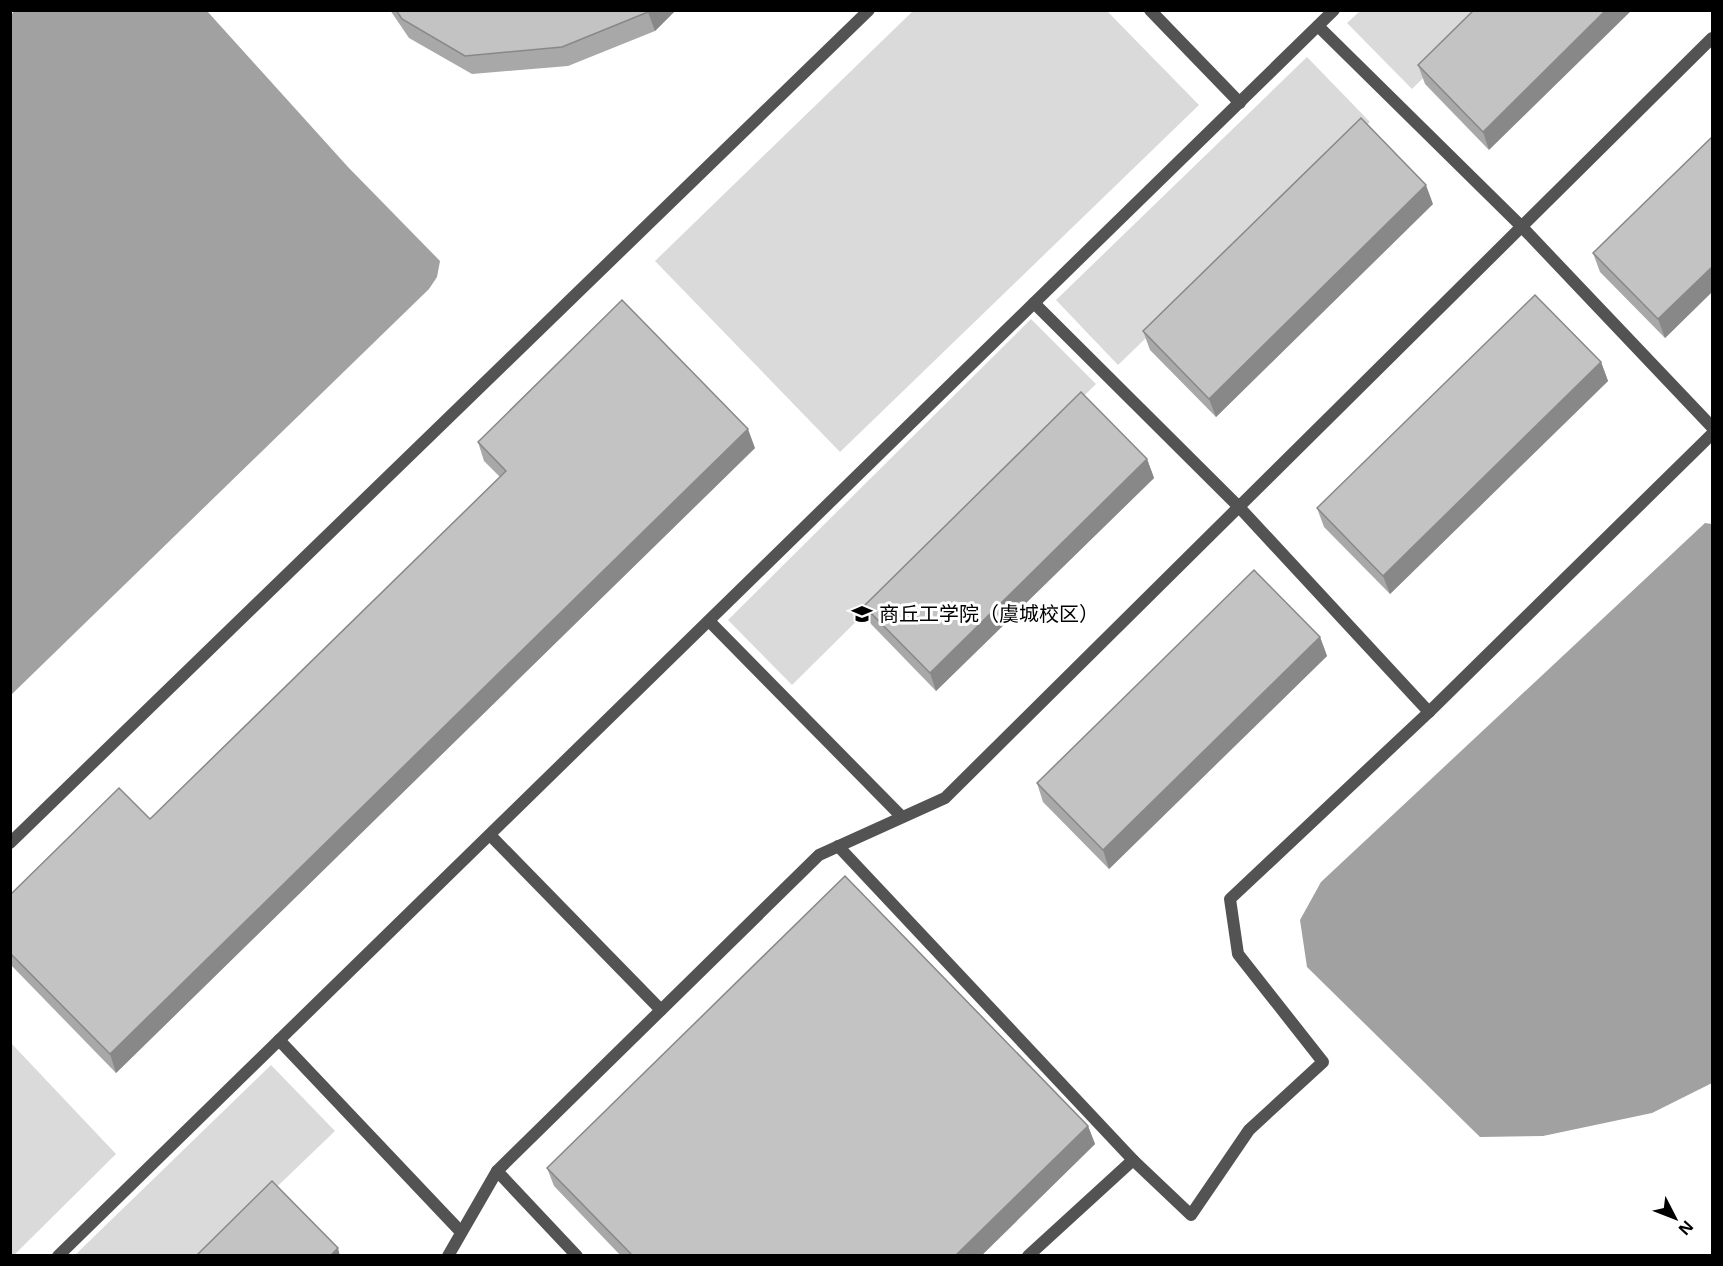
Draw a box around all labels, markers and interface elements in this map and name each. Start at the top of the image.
place label: 商丘工学院（虞城校区） [879,600,1099,627]
school or university icon: 商丘工学院（虞城校区） [850,602,874,626]
north arrow [1645,1188,1705,1248]
text: N [1674,1216,1699,1240]

